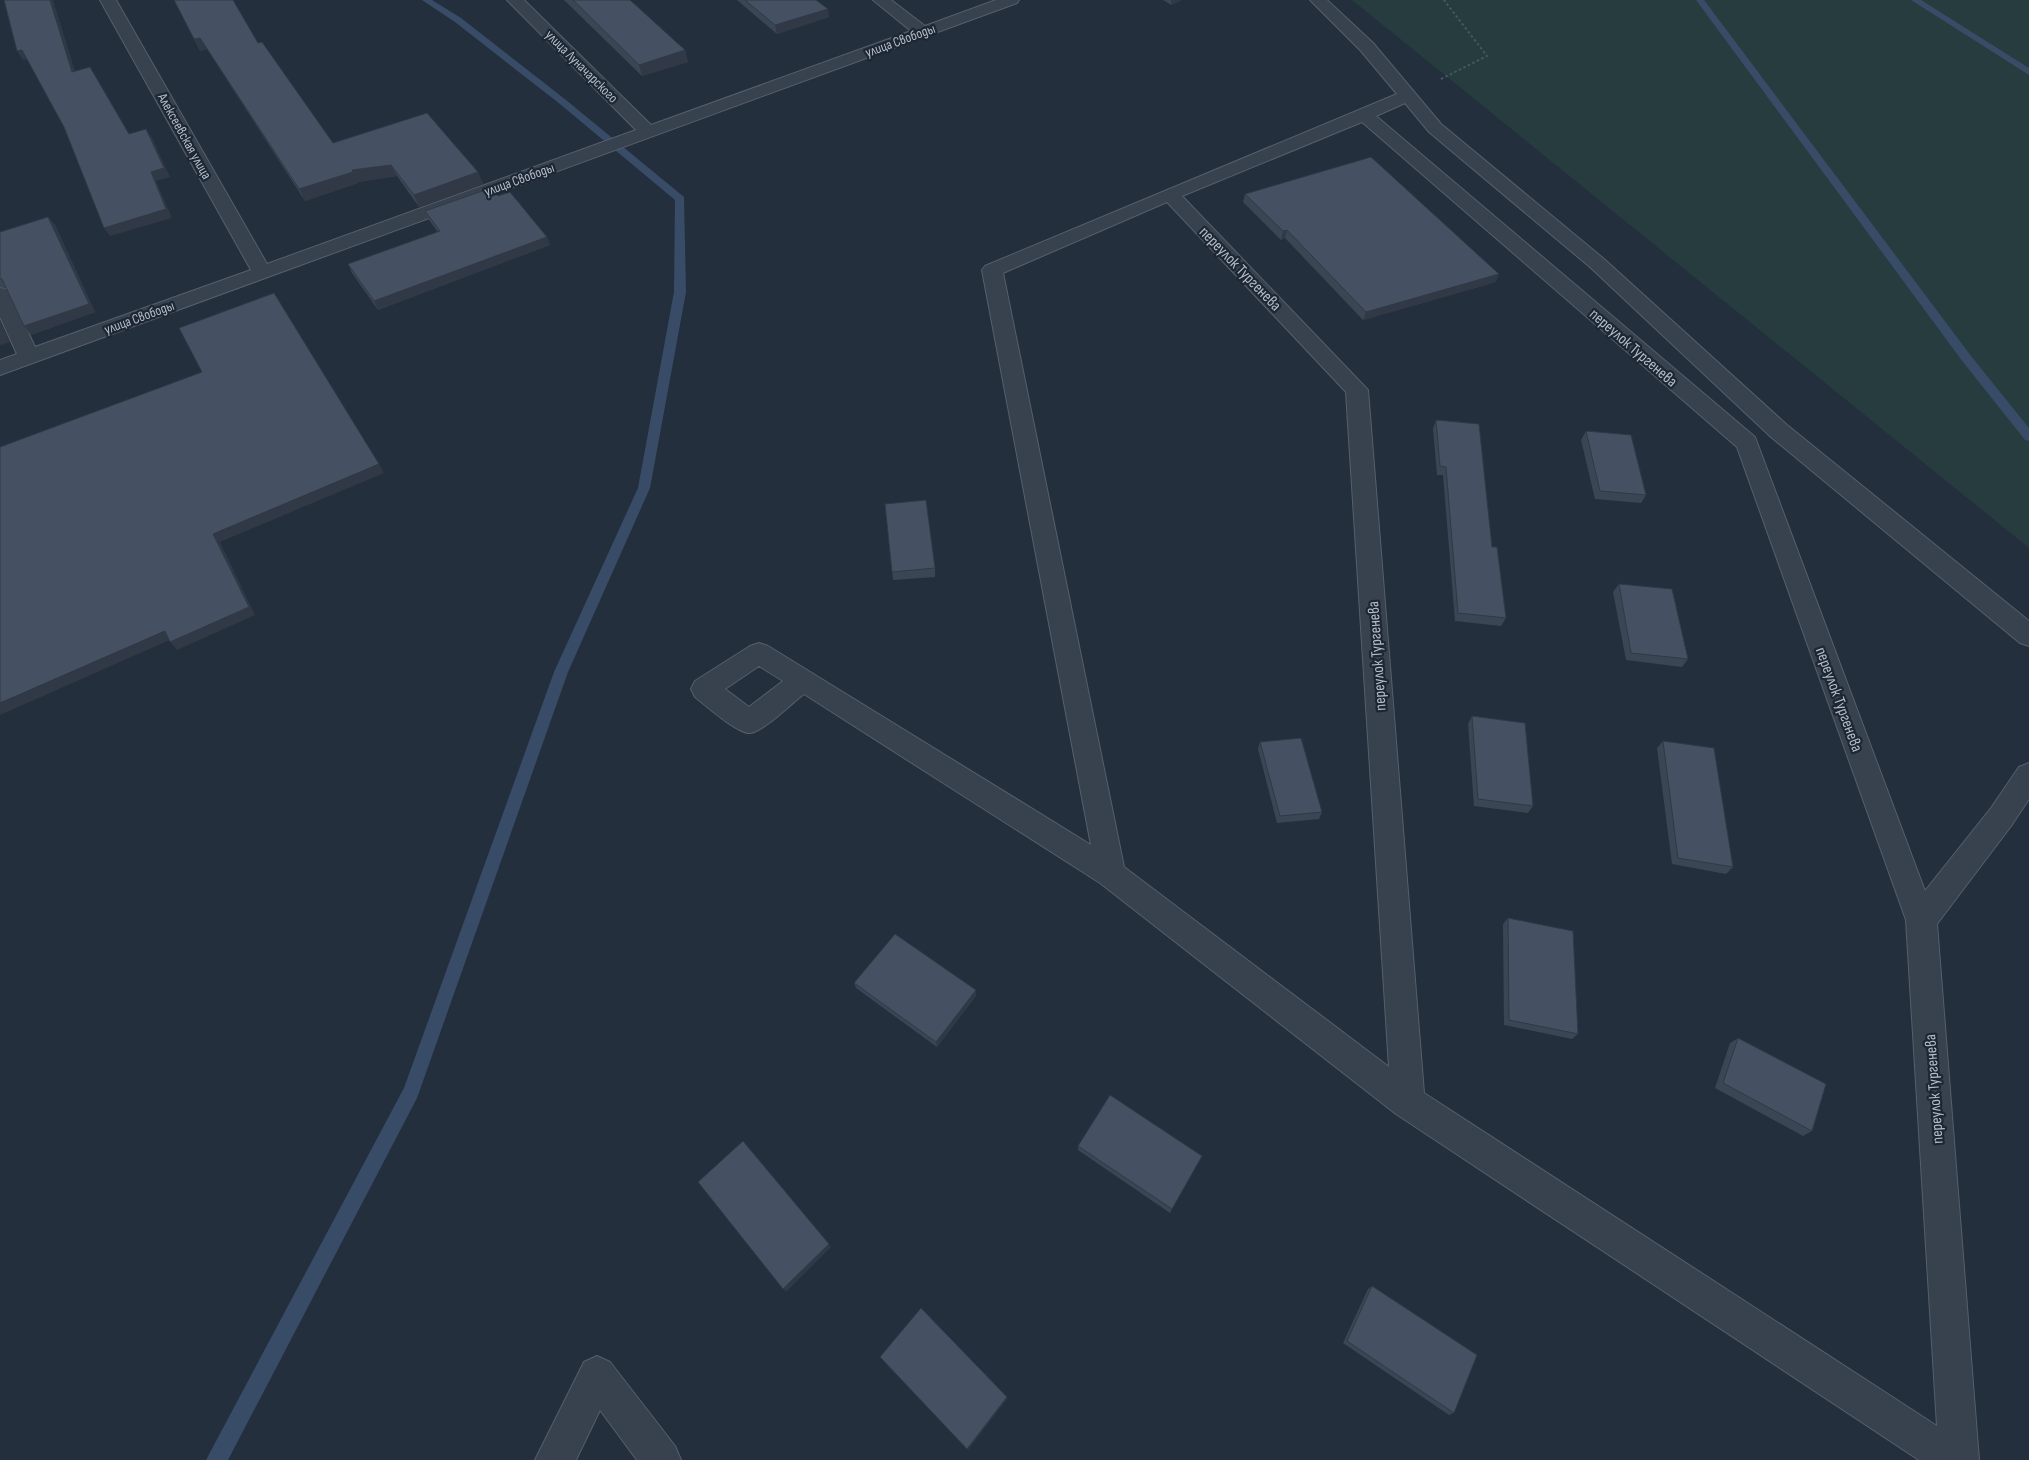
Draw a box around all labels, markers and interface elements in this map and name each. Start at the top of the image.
street label: улица Свободы [863,20,938,61]
street label: улица Луначарского [542,26,622,107]
street label: Алексеевская улица [153,89,215,182]
street label: улица Свободы [482,159,557,200]
street label: переулок Тургенева [1195,223,1285,315]
street label: улица Свободы [102,297,177,338]
street label: переулок Тургенева [1585,305,1681,391]
street label: переулок Тургенева [1364,600,1391,711]
street label: переулок Тургенева [1811,645,1866,754]
street label: переулок Тургенева [1921,1033,1948,1144]

